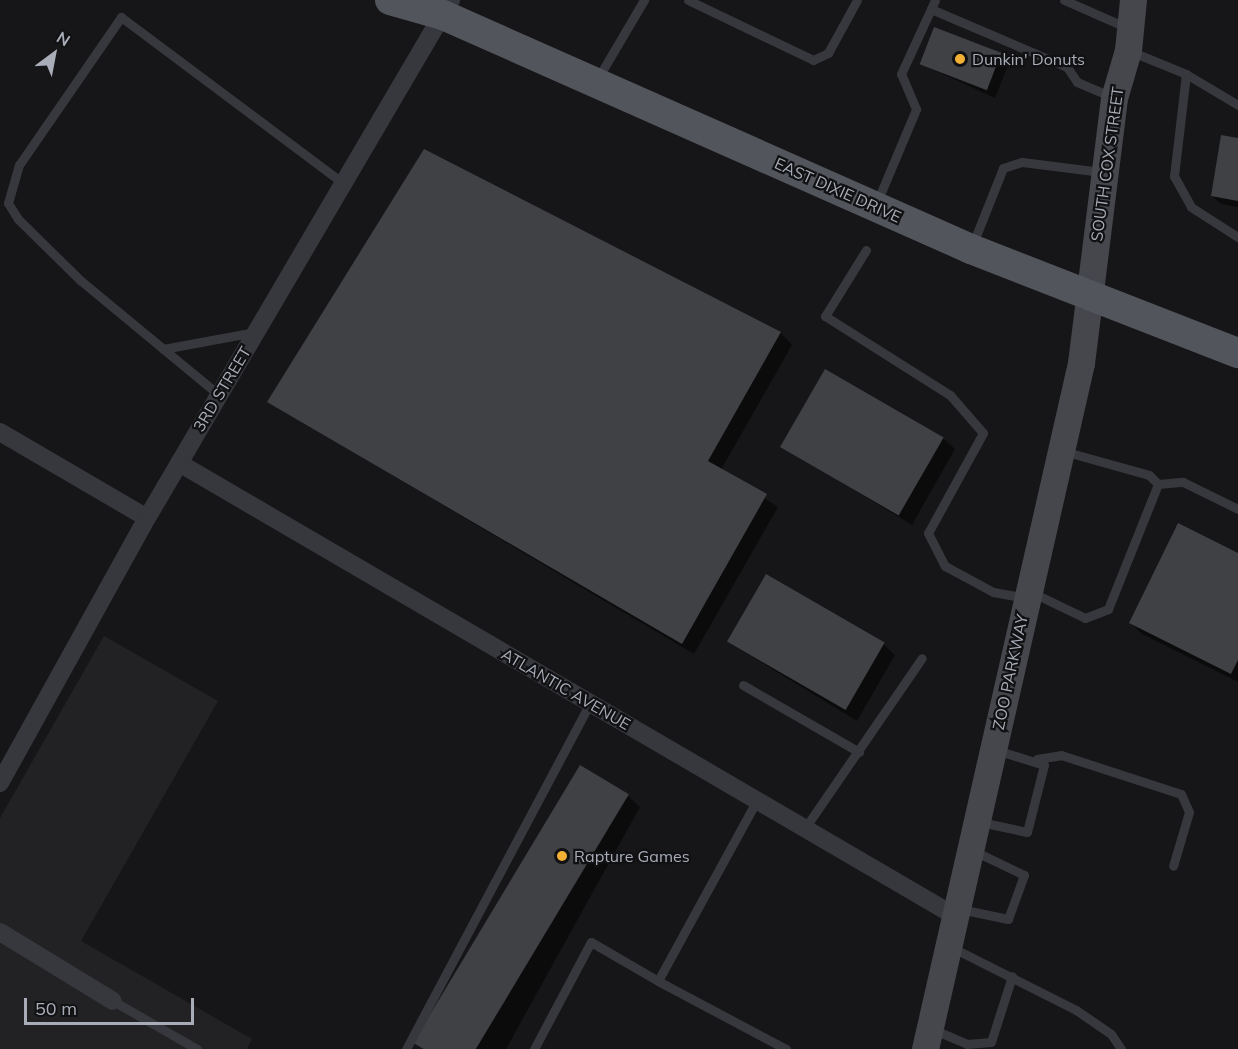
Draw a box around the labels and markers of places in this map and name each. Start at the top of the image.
place label: Dunkin' Donuts [972,49,1085,69]
marker: Dunkin' Donuts [953,52,967,66]
place label: Rapture Games [574,846,690,866]
marker: Rapture Games [555,849,569,863]

